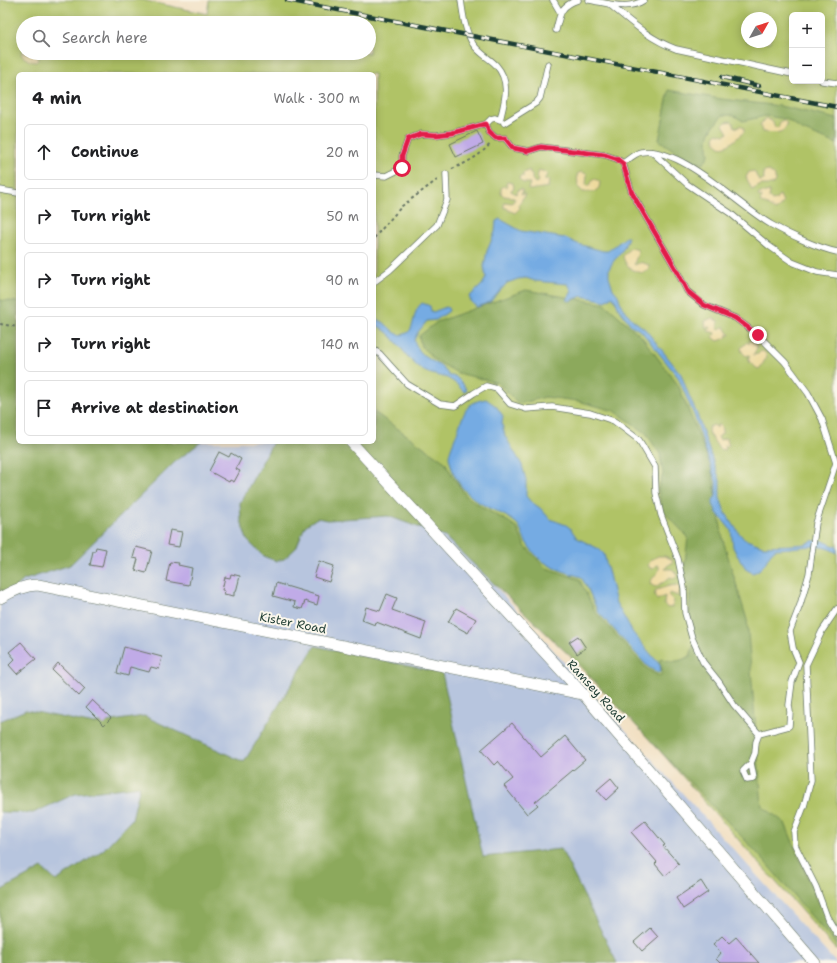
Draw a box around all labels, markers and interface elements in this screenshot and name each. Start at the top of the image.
north arrow [741,12,777,48]
map controls [789,12,825,84]
button: + [789,12,825,48]
search box [16,16,376,60]
icon: search [30,27,52,49]
text: Search here [62,28,148,48]
button: − [789,48,825,84]
text: 4 min [32,87,82,109]
text: Walk · 300 m [273,90,360,107]
icon: ahead [33,141,55,163]
text: Continue [71,142,139,162]
text: 20 m [326,144,359,161]
route start [393,159,411,177]
icon: right [33,205,55,227]
text: Turn right [71,206,151,226]
text: 50 m [326,208,359,225]
icon: right [33,269,55,291]
text: Turn right [71,270,151,290]
text: 90 m [325,272,359,289]
route end [749,326,767,344]
icon: right [33,333,55,355]
text: Turn right [71,334,151,354]
text: 140 m [320,336,359,353]
icon: arrive [33,397,55,419]
text: Arrive at destination [71,398,239,418]
street label: Kister Road [258,609,328,637]
street label: Ramsey Road [564,656,629,726]

